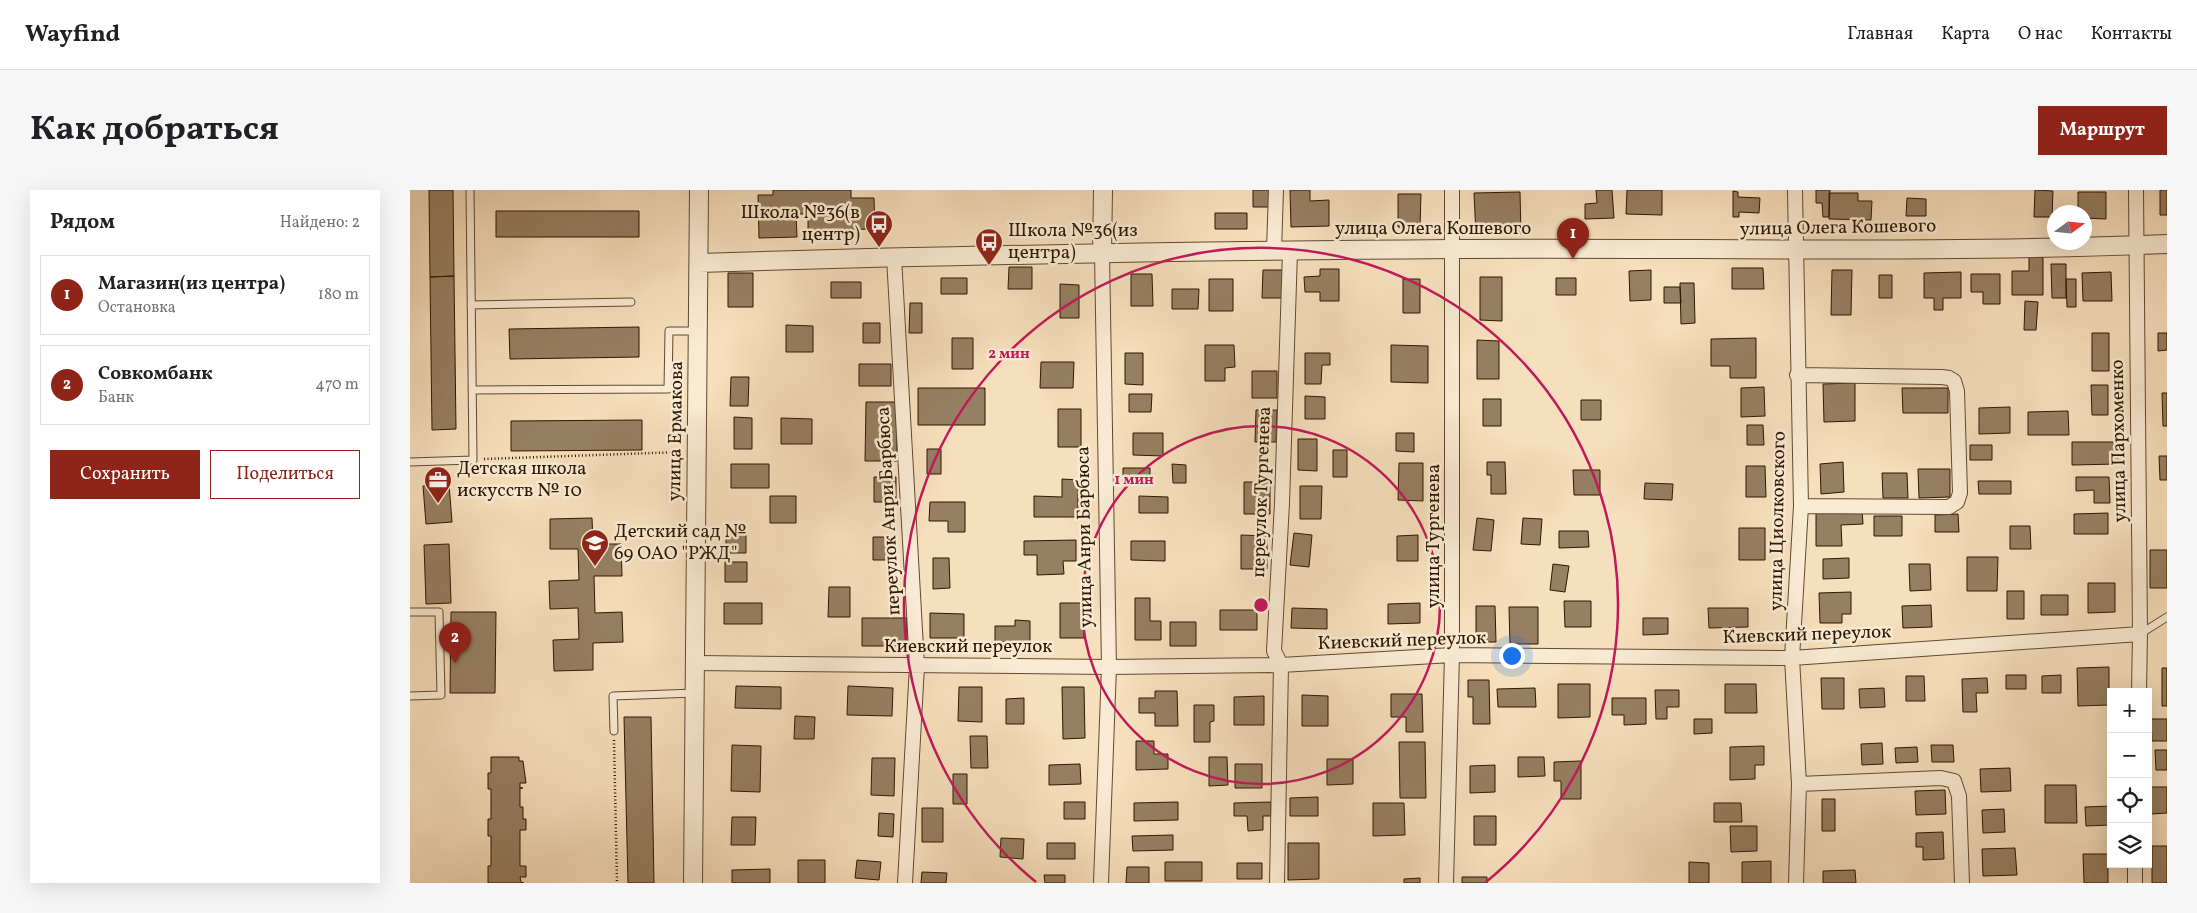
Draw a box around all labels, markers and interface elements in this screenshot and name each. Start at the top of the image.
text: Wayfind [25,18,120,52]
text: Главная [1847,22,1913,47]
text: Карта [1941,22,1990,47]
text: О нас [2018,22,2063,47]
text: Контакты [2091,22,2172,47]
text: Как добраться [30,106,279,154]
button: Маршрут [2038,106,2167,155]
place label: Школа №36(в центр) [741,200,860,248]
north arrow [2047,205,2092,250]
text: Рядом [50,208,115,237]
bus stop icon: Школа №36(в центр) [864,209,894,248]
text: Найдено: 2 [280,212,360,234]
street label: улица Олега Кошевого [1740,213,1936,243]
street label: улица Олега Кошевого [1335,216,1531,242]
place label: Школа №36(из центра) [1008,218,1138,266]
pin: 1 [1557,218,1589,259]
bus stop icon: Школа №36(из центра) [974,227,1004,266]
text: Магазин(из центра) [98,271,285,297]
text: 1 [64,284,70,306]
text: 180 m [318,284,359,306]
text: Остановка [98,297,176,319]
text: 2 мин [988,344,1030,365]
street label: улица Пархоменко [2105,359,2133,523]
text: Совкомбанк [98,361,213,387]
street label: улица Ермакова [662,361,690,501]
text: 2 [63,374,71,396]
text: 470 m [315,374,359,396]
text: Банк [98,387,134,409]
street label: переулок Анри Барбюса [871,406,907,616]
street label: переулок Тургенева [1246,406,1278,578]
street label: улица Циолковского [1763,431,1793,611]
street label: улица Анри Барбюса [1070,446,1100,628]
button: Сохранить [50,450,200,499]
button: Поделиться [210,450,360,499]
place label: Детская школа искусств № 10 [457,456,587,504]
street label: улица Тургенева [1421,464,1447,608]
office icon: Детская школа искусств № 10 [423,465,453,504]
text: 1 мин [1114,470,1154,491]
place label: Детский сад № 69 ОАО "РЖД" [614,519,746,567]
school or university icon: Детский сад № 69 ОАО "РЖД" [580,528,610,567]
centre of rings [1252,596,1270,614]
street label: Киевский переулок [1722,619,1892,651]
pin: 2 [439,622,471,663]
street label: Киевский переулок [1317,625,1487,657]
street label: Киевский переулок [884,634,1052,660]
your location [1499,643,1525,669]
map controls [2107,688,2152,868]
button: + [2107,688,2152,733]
button: − [2107,733,2152,778]
button: locate [2107,778,2152,823]
button: layers [2107,823,2152,868]

